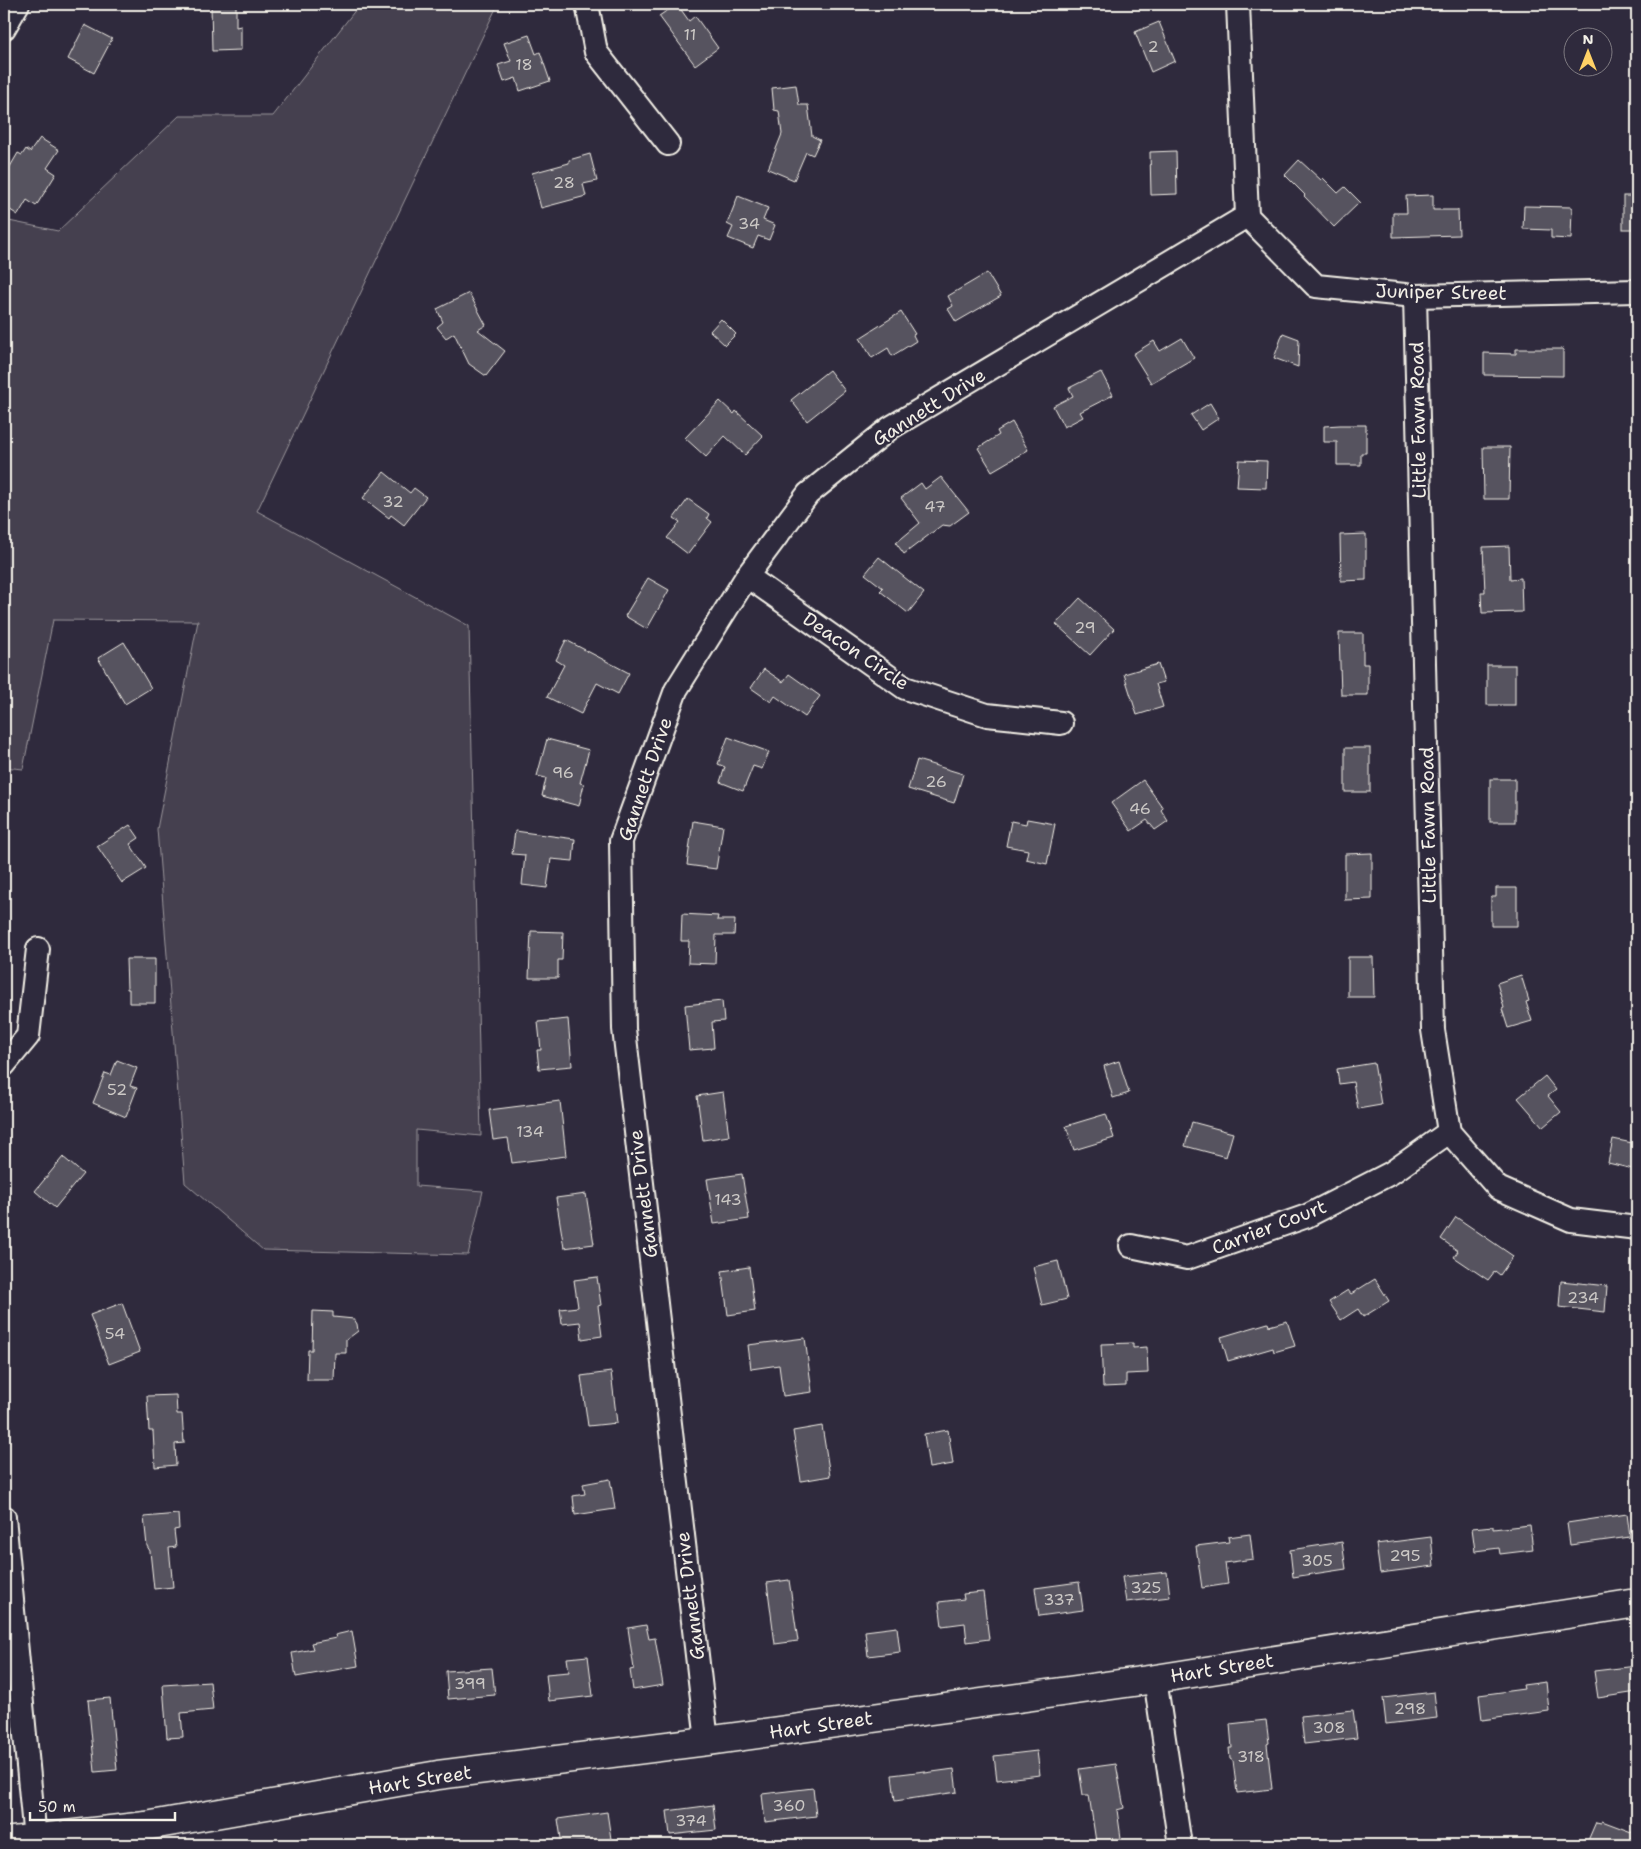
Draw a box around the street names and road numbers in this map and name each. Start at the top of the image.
street label: Juniper Street [1375,278,1507,306]
street label: Little Fawn Road [1404,341,1432,499]
street label: Gannett Drive [868,362,990,452]
street label: Deacon Circle [798,606,914,696]
street label: Gannett Drive [612,714,678,844]
street label: Little Fawn Road [1414,746,1442,904]
street label: Gannett Drive [623,1128,663,1260]
street label: Carrier Court [1208,1194,1330,1260]
street label: Gannett Drive [670,1530,710,1662]
street label: Hart Street [1169,1647,1275,1689]
street label: Hart Street [768,1705,874,1745]
street label: Hart Street [367,1759,473,1801]

